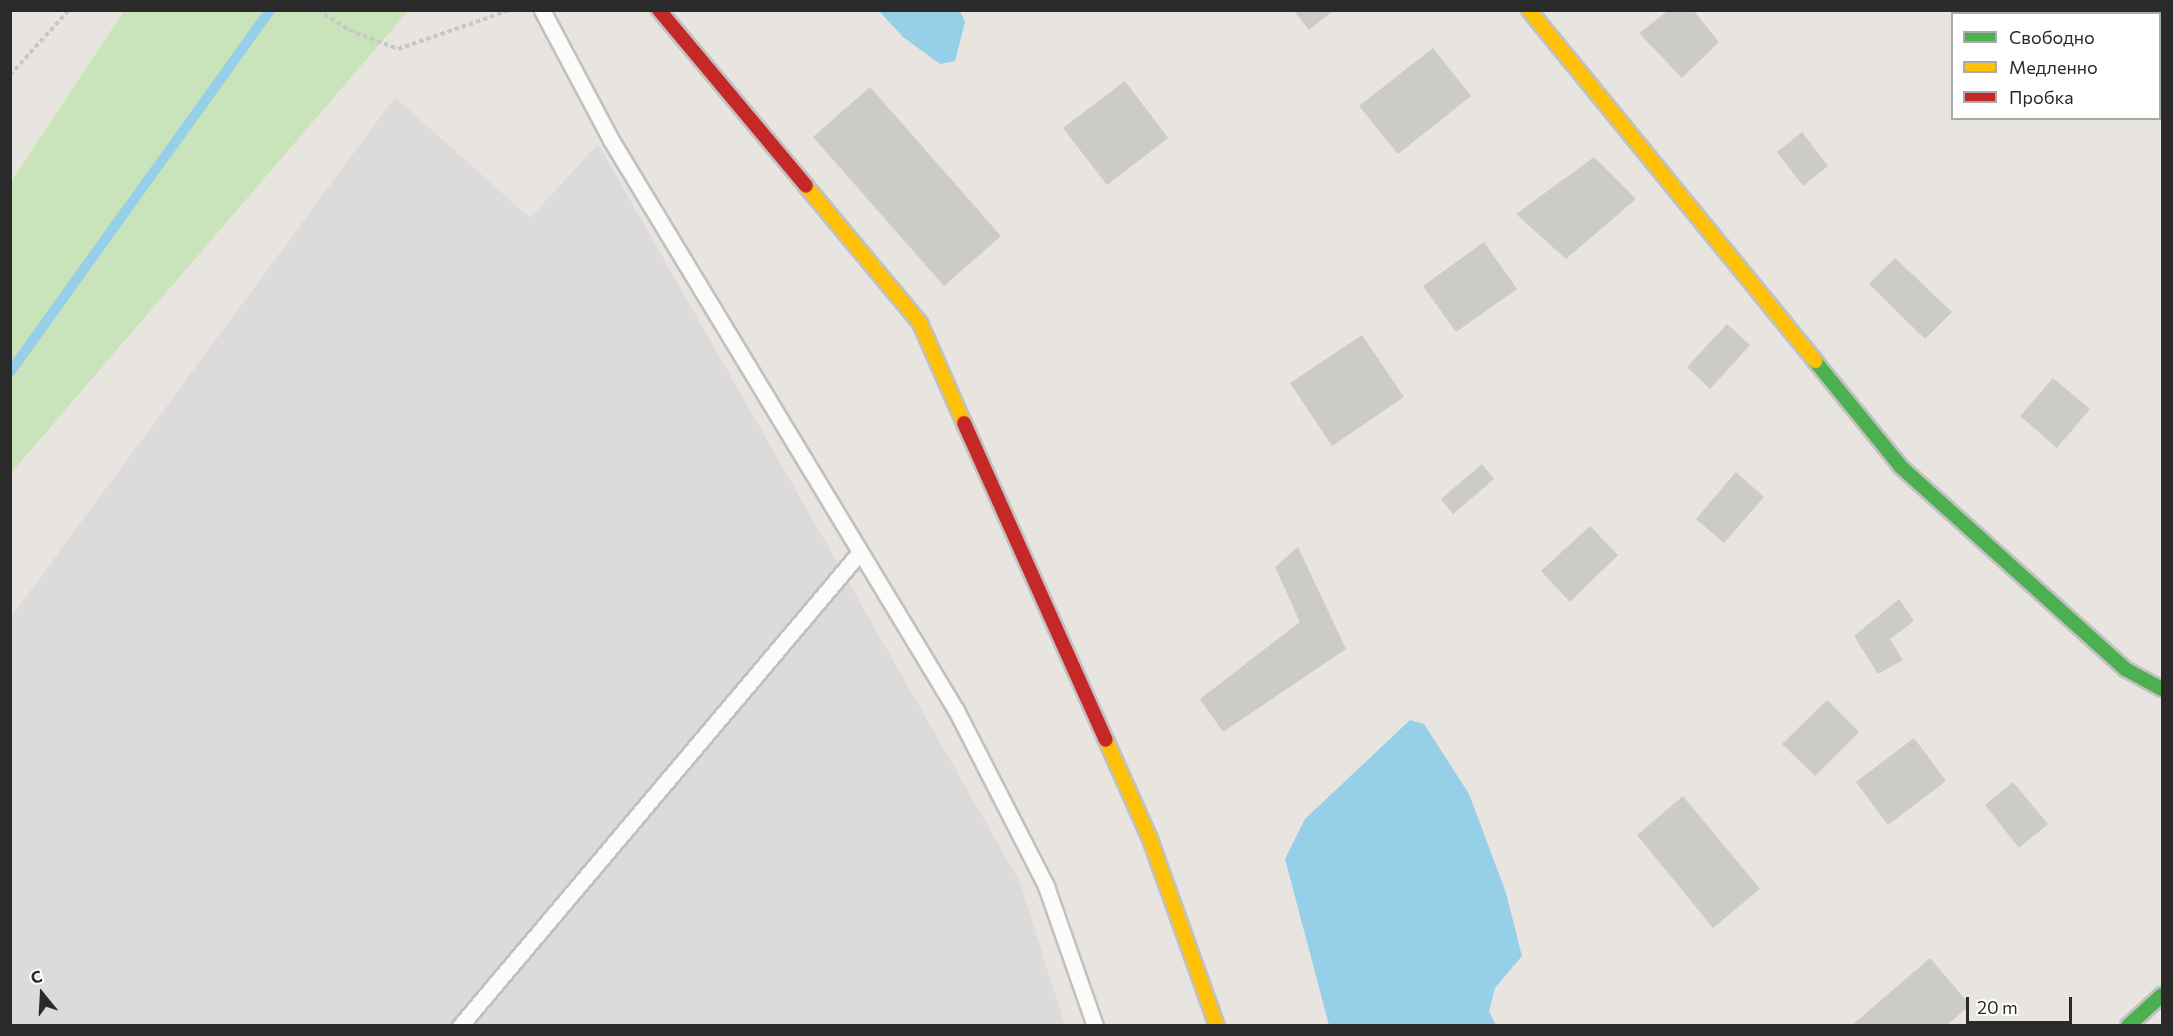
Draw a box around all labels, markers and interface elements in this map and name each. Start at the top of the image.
legend [1951,12,2161,120]
text: Свободно [2009,26,2095,48]
text: Медленно [2009,56,2098,78]
text: Пробка [2009,86,2074,108]
north arrow [12,964,72,1024]
text: С [28,966,44,987]
scale bar [1969,985,2076,1023]
text: 20 m [1977,996,2018,1018]

